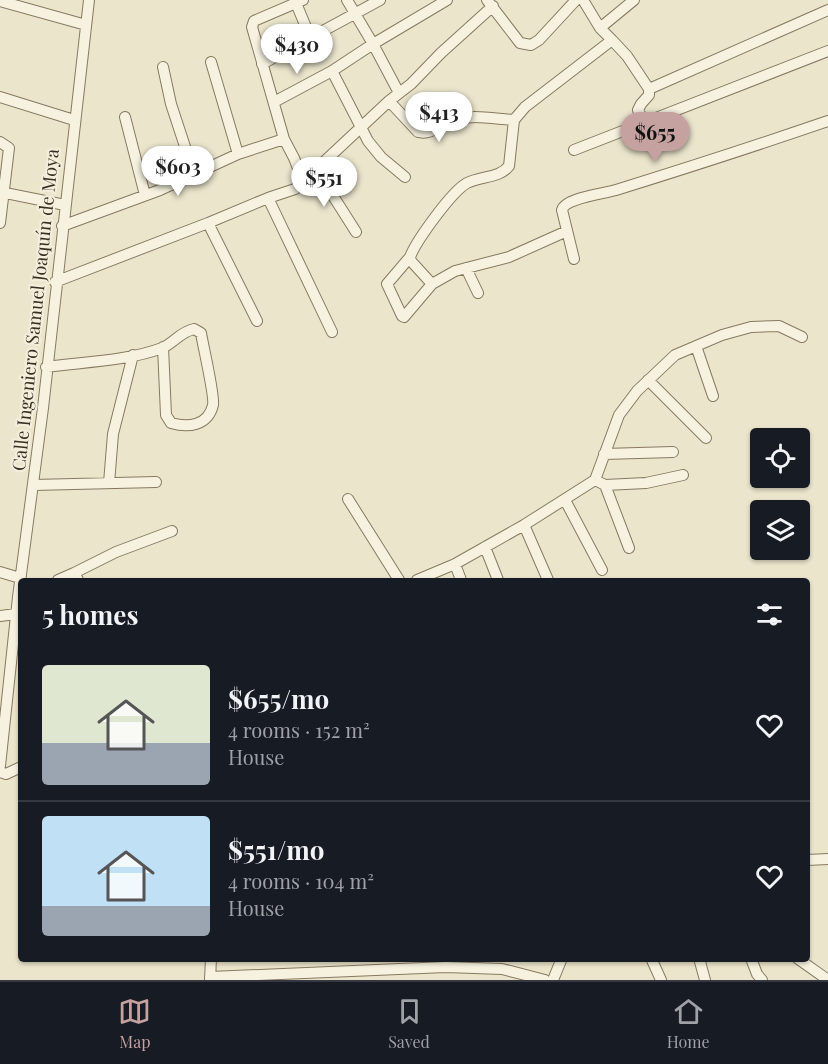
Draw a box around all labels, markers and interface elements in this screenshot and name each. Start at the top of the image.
pin: $430 [261,24,333,75]
text: $430 [275,30,319,57]
pin: $413 [403,92,475,143]
text: $413 [419,98,459,125]
pin: $655 [619,112,691,163]
text: $655 [634,118,676,145]
pin: $603 [142,146,214,197]
street label: Calle Ingeniero Samuel Joaquín de Moya [6,148,64,472]
text: $603 [155,152,201,179]
pin: $551 [288,157,360,208]
text: $551 [305,163,343,190]
map controls [750,428,810,560]
button: locate [750,428,810,488]
button: layers [750,500,810,560]
text: 5 homes [42,597,138,632]
icon: filters [753,598,786,631]
text: $655/mo [228,681,329,716]
icon: home [90,689,162,761]
icon: heart [753,709,786,742]
text: 4 rooms · 152 m² [228,716,370,743]
text: House [228,743,284,770]
text: $551/mo [228,832,325,867]
icon: home [90,840,162,912]
icon: heart [753,860,786,893]
text: 4 rooms · 104 m² [228,867,374,894]
text: House [228,894,284,921]
tab: Map [118,995,151,1052]
tab: Saved [388,995,430,1052]
tab: Home [667,995,710,1052]

